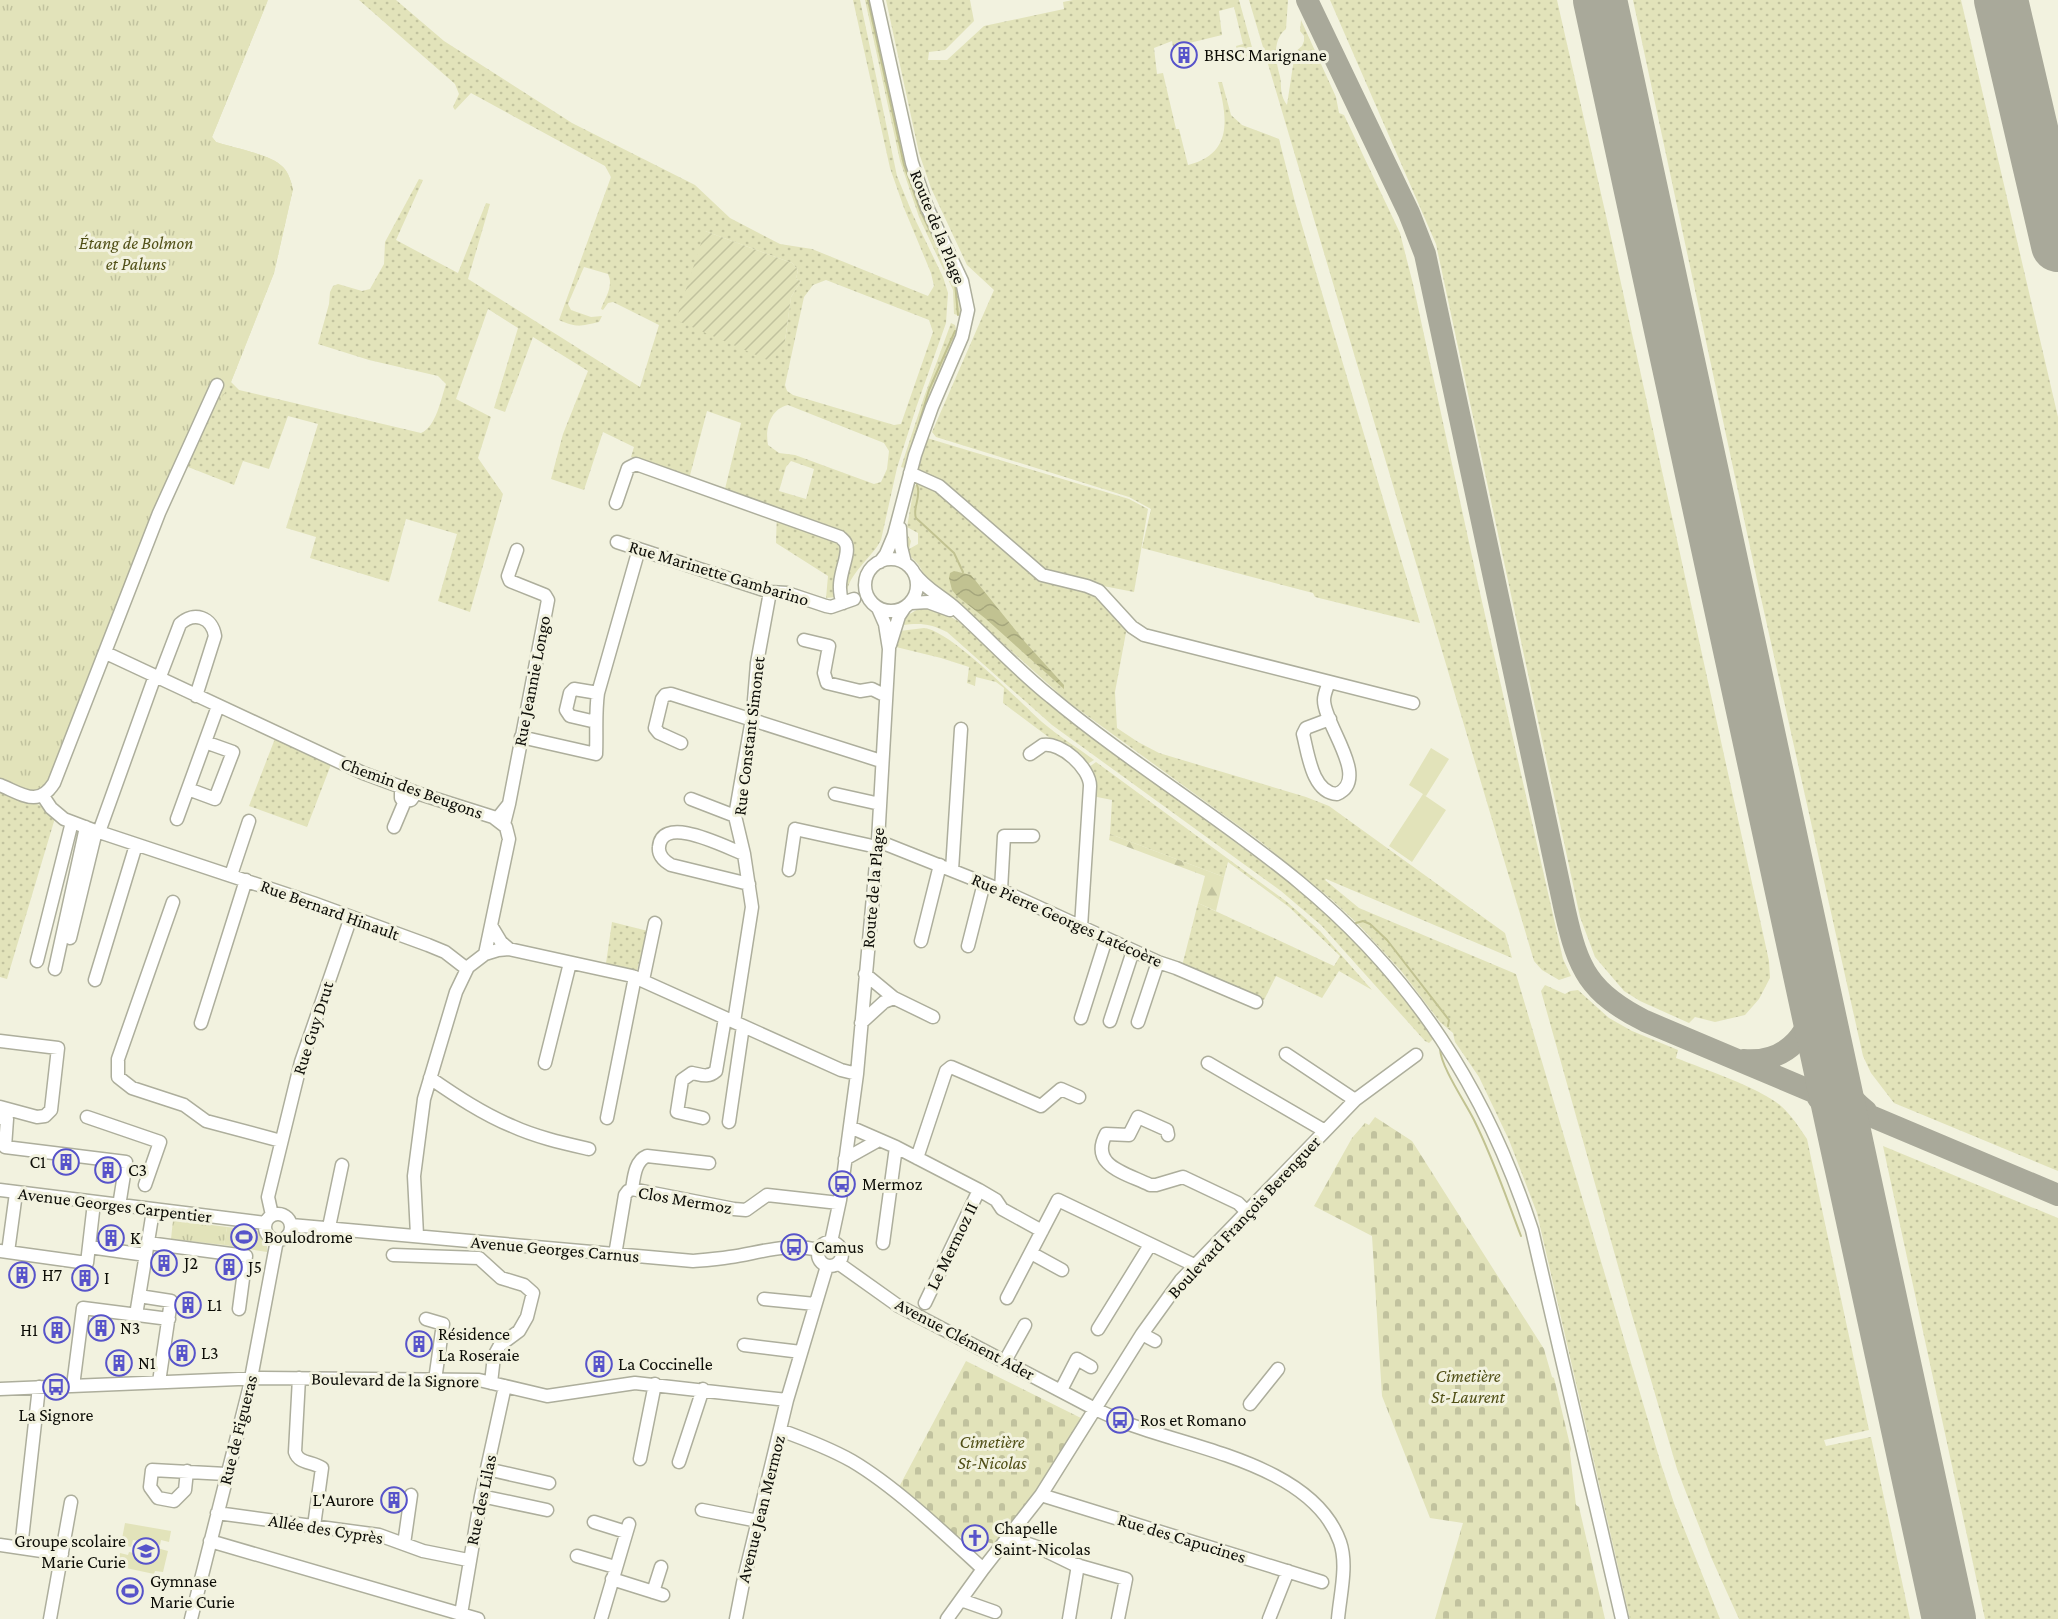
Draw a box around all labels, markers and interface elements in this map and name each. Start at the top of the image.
building icon: BHSC Marignane [1169,40,1199,70]
place label: BHSC Marignane [1204,45,1327,65]
street label: Route de la Plage [906,167,970,287]
park label: Étang de Bolmon et Paluns [79,233,193,274]
street label: Rue Marinette Gambarino [627,536,811,610]
street label: Rue Jeannie Longo [510,614,554,748]
street label: Rue Constant Simonet [729,654,769,817]
street label: Chemin des Beugons [338,753,486,823]
street label: Route de la Plage [858,827,888,949]
street label: Rue Pierre Georges Latécoère [969,869,1165,971]
street label: Rue Bernard Hinault [258,876,403,945]
street label: Rue Guy Drut [288,978,338,1077]
street label: Boulevard François Berenguer [1164,1131,1325,1302]
building icon: C1 [51,1147,81,1177]
place label: C1 [29,1152,46,1172]
building icon: C3 [93,1155,123,1185]
place label: C3 [128,1160,147,1180]
bus stop icon: Mermoz [827,1169,857,1199]
place label: Mermoz [862,1174,923,1194]
street label: Clos Mermoz [636,1182,734,1218]
street label: Avenue Georges Carpentier [17,1183,214,1227]
street label: Le Mermoz II [922,1199,982,1293]
sports icon: Boulodrome [229,1222,259,1252]
building icon: K [96,1223,126,1253]
place label: Boulodrome [264,1227,353,1247]
place label: K [130,1228,141,1248]
street label: Avenue Georges Carnus [470,1232,640,1266]
bus stop icon: Camus [779,1232,809,1262]
place label: Camus [814,1237,864,1257]
building icon: J2 [149,1248,179,1278]
building icon: J5 [214,1252,244,1282]
place label: J2 [182,1253,198,1273]
place label: J5 [246,1257,262,1277]
building icon: H7 [7,1260,37,1290]
building icon: I [70,1263,100,1293]
place label: H7 [42,1265,62,1285]
place label: I [104,1268,109,1288]
building icon: L1 [173,1290,203,1320]
street label: Avenue Clément Ader [892,1294,1039,1385]
place label: L1 [207,1295,222,1315]
building icon: N3 [86,1313,116,1343]
building icon: H1 [42,1315,72,1345]
place label: N3 [120,1318,140,1338]
place label: H1 [20,1320,38,1340]
place label: Résidence La Roseraie [438,1324,519,1365]
building icon: Résidence La Roseraie [404,1329,434,1359]
building icon: L3 [167,1338,197,1368]
place label: L3 [201,1343,219,1363]
building icon: N1 [104,1348,134,1378]
building icon: La Coccinelle [584,1349,614,1379]
place label: N1 [138,1353,156,1373]
place label: La Coccinelle [618,1354,713,1374]
park label: Cimetière St-Laurent [1431,1366,1506,1407]
street label: Boulevard de la Signore [311,1369,479,1391]
bus stop icon: La Signore [41,1372,71,1402]
street label: Rue de Figueras [215,1373,261,1487]
place label: La Signore [18,1405,94,1425]
bus stop icon: Ros et Romano [1105,1405,1135,1435]
place label: Ros et Romano [1140,1410,1247,1430]
park label: Cimetière St-Nicolas [957,1432,1027,1473]
street label: Avenue Jean Mermoz [733,1433,789,1585]
street label: Rue des Lilas [462,1453,500,1547]
building icon: L'Aurore [379,1485,409,1515]
place label: L'Aurore [313,1490,374,1510]
street label: Rue des Capucines [1115,1509,1249,1567]
street label: Allée des Cyprès [267,1510,385,1548]
place label: Chapelle Saint-Nicolas [994,1518,1091,1559]
church icon: Chapelle Saint-Nicolas [960,1523,990,1553]
place label: Groupe scolaire Marie Curie [14,1531,126,1572]
school or university icon: Groupe scolaire Marie Curie [131,1536,161,1566]
place label: Gymnase Marie Curie [150,1571,235,1612]
sports icon: Gymnase Marie Curie [115,1576,145,1606]

